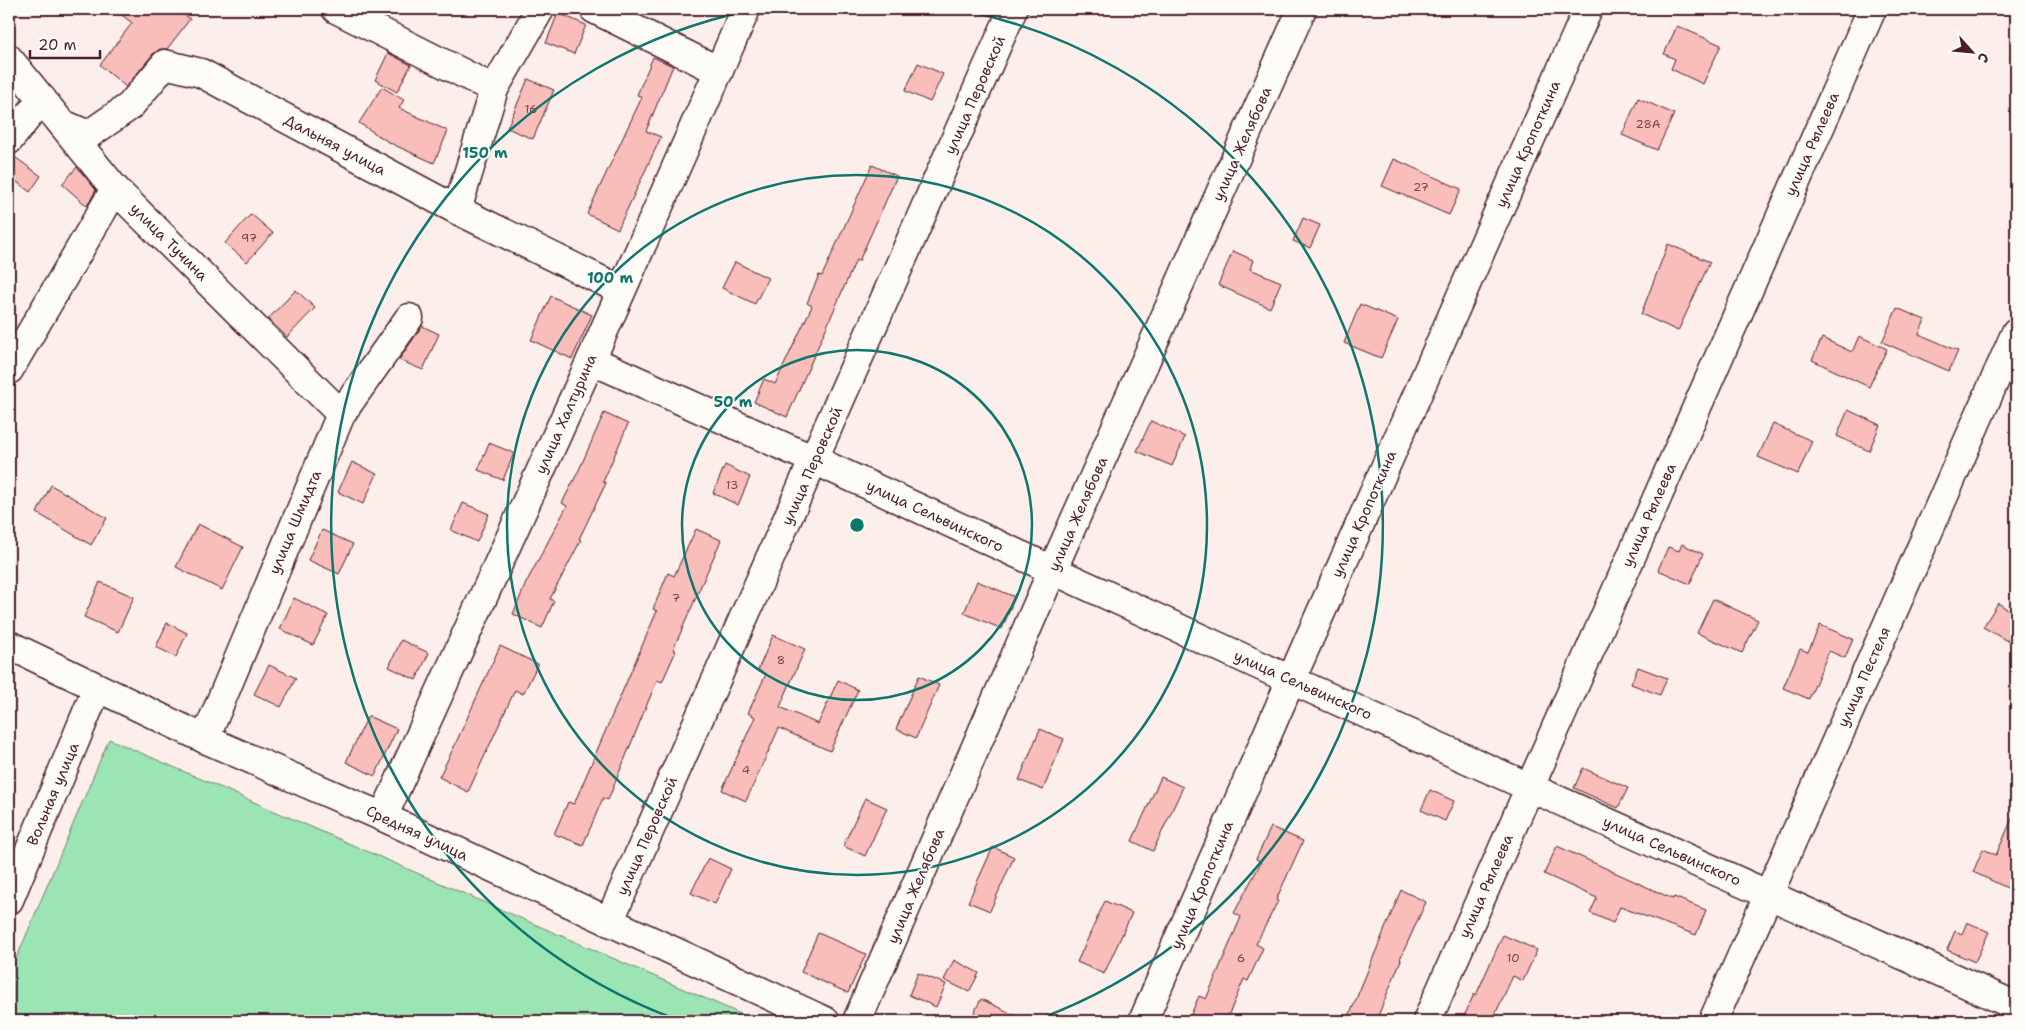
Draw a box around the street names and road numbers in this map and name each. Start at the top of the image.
street label: улица Перовской [940,32,1010,157]
street label: улица Кропоткина [1491,77,1565,211]
street label: улица Желябова [1208,83,1277,205]
street label: улица Рылеева [1780,88,1844,199]
street label: Дальняя улица [281,110,390,180]
street label: улица Тучина [126,199,213,286]
street label: улица Халтурина [531,350,602,477]
street label: улица Перовской [777,403,847,528]
street label: улица Кропоткина [1327,447,1401,581]
street label: улица Желябова [1044,453,1113,575]
street label: улица Рылеева [1617,459,1681,570]
street label: улица Шмидта [264,466,326,577]
street label: улица Сельвинского [863,475,1007,557]
street label: улица Пестеля [1833,624,1895,730]
street label: улица Сельвинского [1231,646,1375,724]
street label: Вольная улица [22,739,84,849]
street label: улица Перовской [612,773,682,898]
street label: Средняя улица [363,801,472,866]
street label: улица Сельвинского [1600,812,1744,890]
street label: улица Кропоткина [1166,817,1238,952]
street label: улица Желябова [883,825,950,947]
street label: улица Рылеева [1454,830,1518,941]

